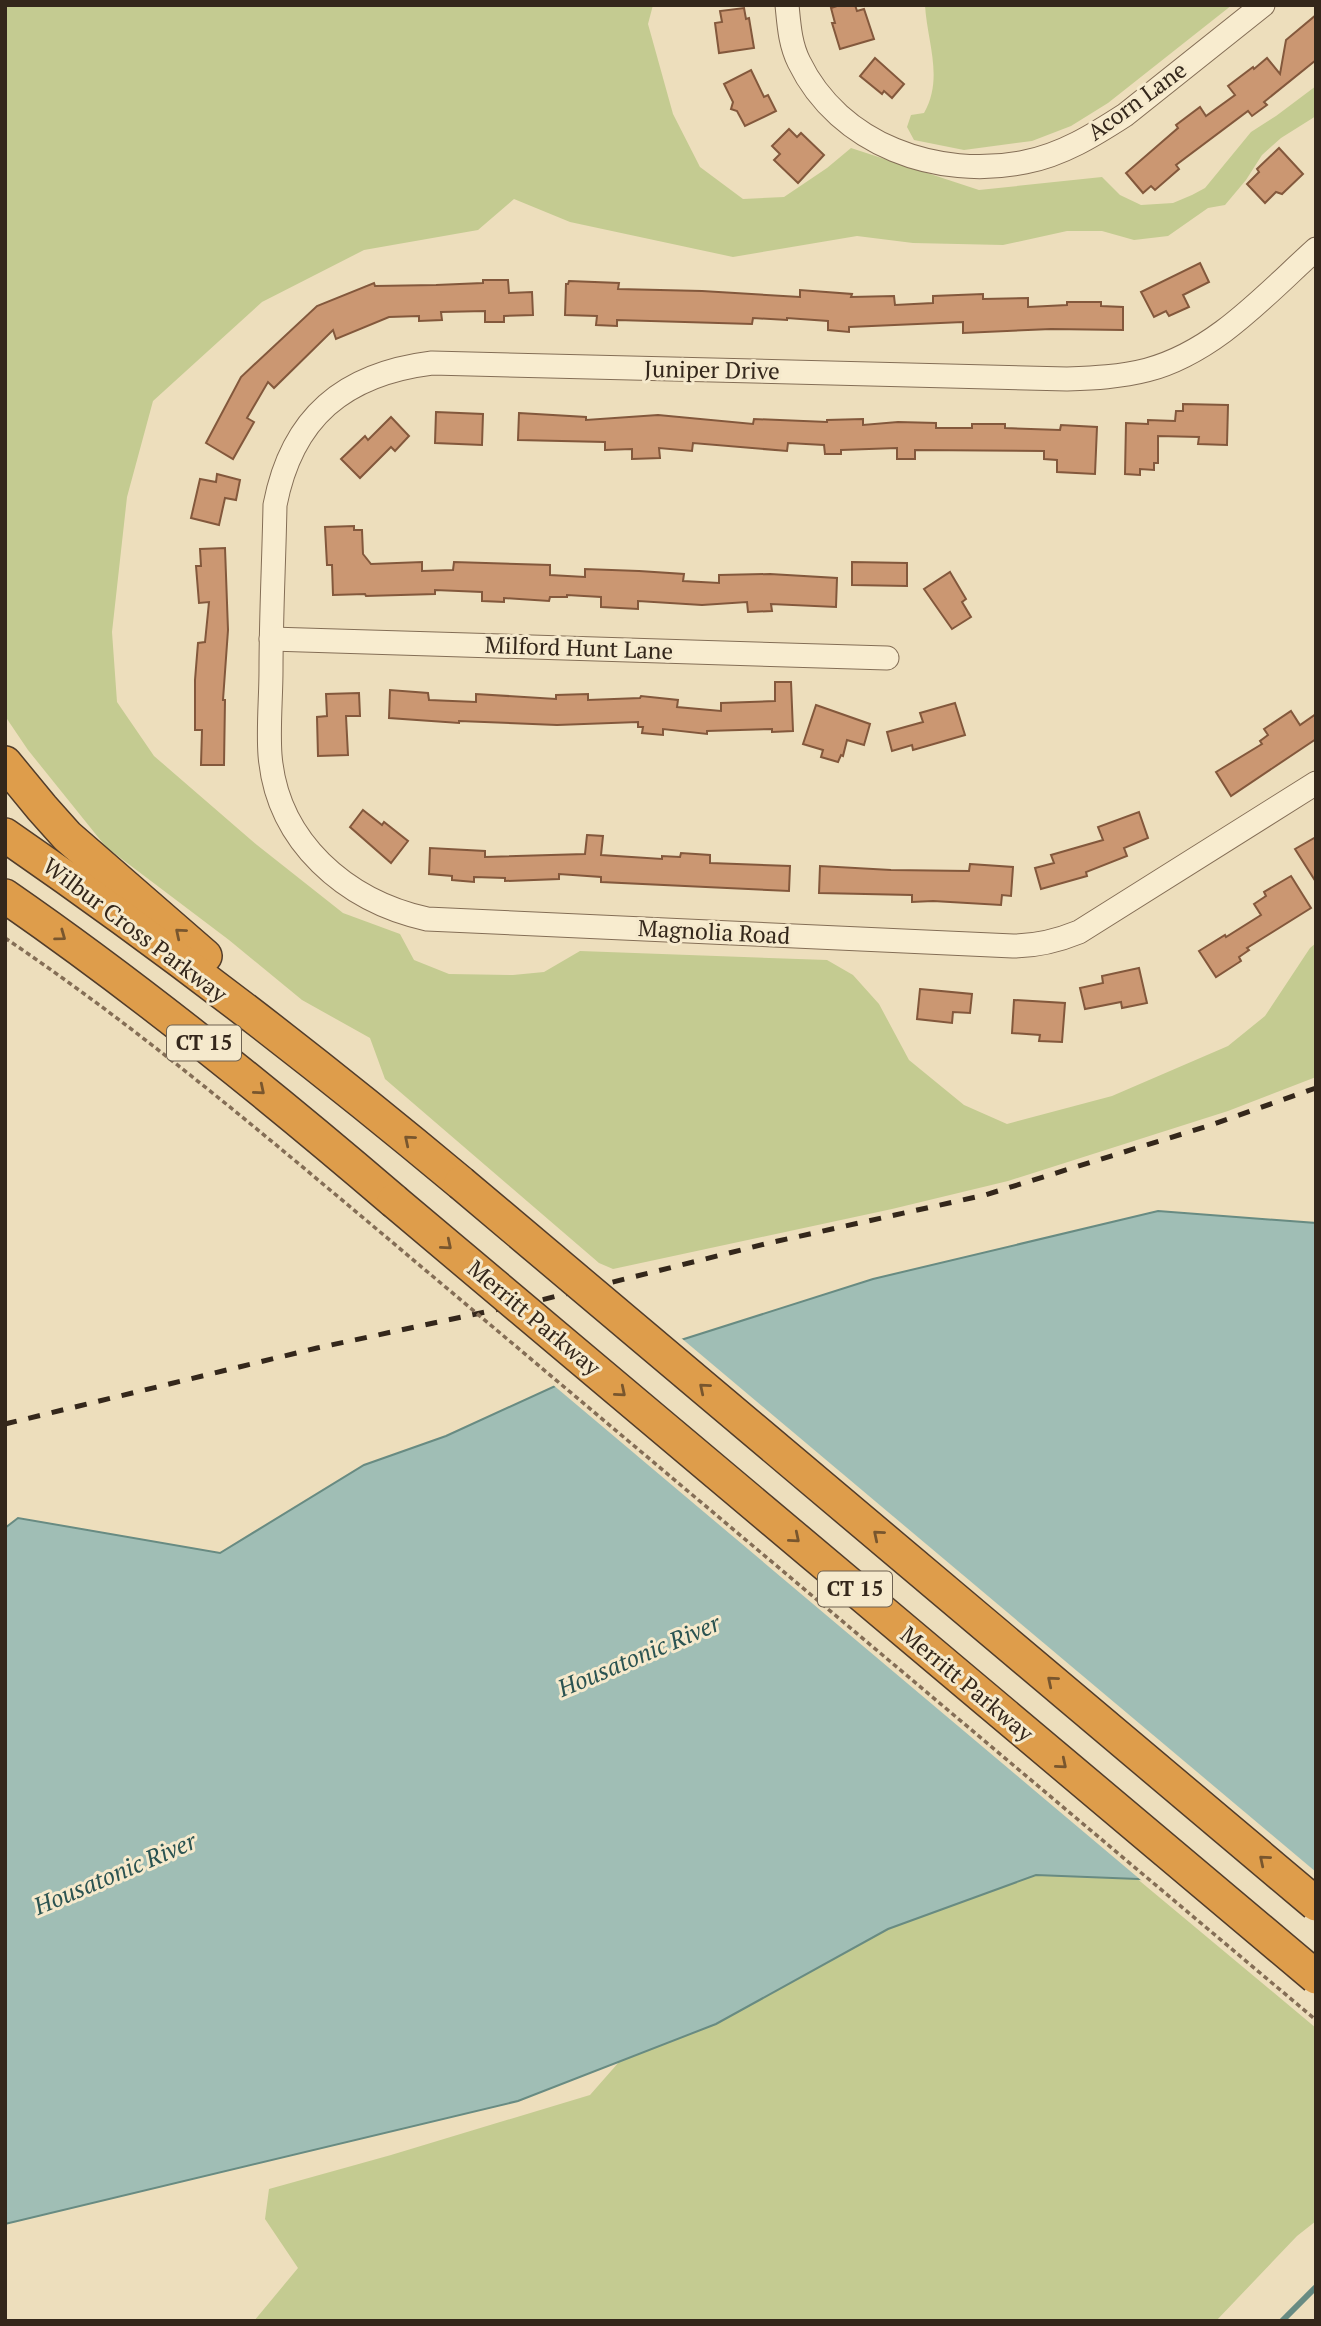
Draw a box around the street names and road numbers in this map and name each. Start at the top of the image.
street label: Acorn Lane [1081,54,1193,147]
street label: Juniper Drive [644,353,780,386]
street label: Milford Hunt Lane [484,629,674,666]
street label: Wilbur Cross Parkway [37,850,234,1009]
street label: Magnolia Road [637,912,791,951]
road number: CT 15 [167,1026,241,1060]
street label: Merritt Parkway [461,1253,608,1383]
road number: CT 15 [818,1572,892,1606]
street label: Merritt Parkway [894,1619,1041,1749]

